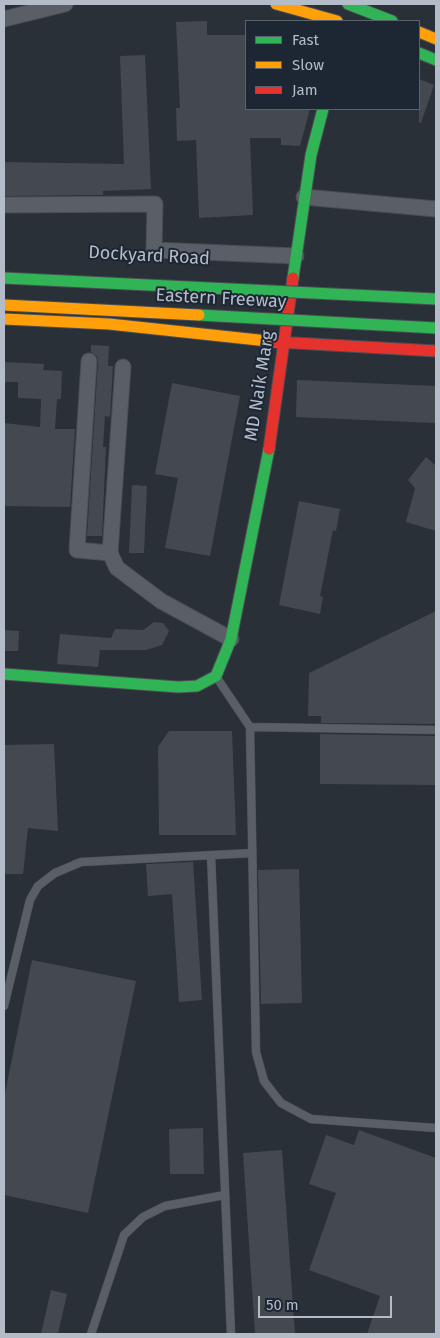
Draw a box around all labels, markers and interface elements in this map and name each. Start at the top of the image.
legend [245,20,420,110]
text: Fast [292,31,319,49]
text: Slow [292,56,324,74]
text: Jam [292,81,318,99]
street label: Dockyard Road [88,242,210,270]
street label: Eastern Freeway [155,285,287,313]
street label: MD Naik Marg [241,329,279,443]
scale bar [260,1286,394,1318]
text: 50 m [266,1296,299,1314]

